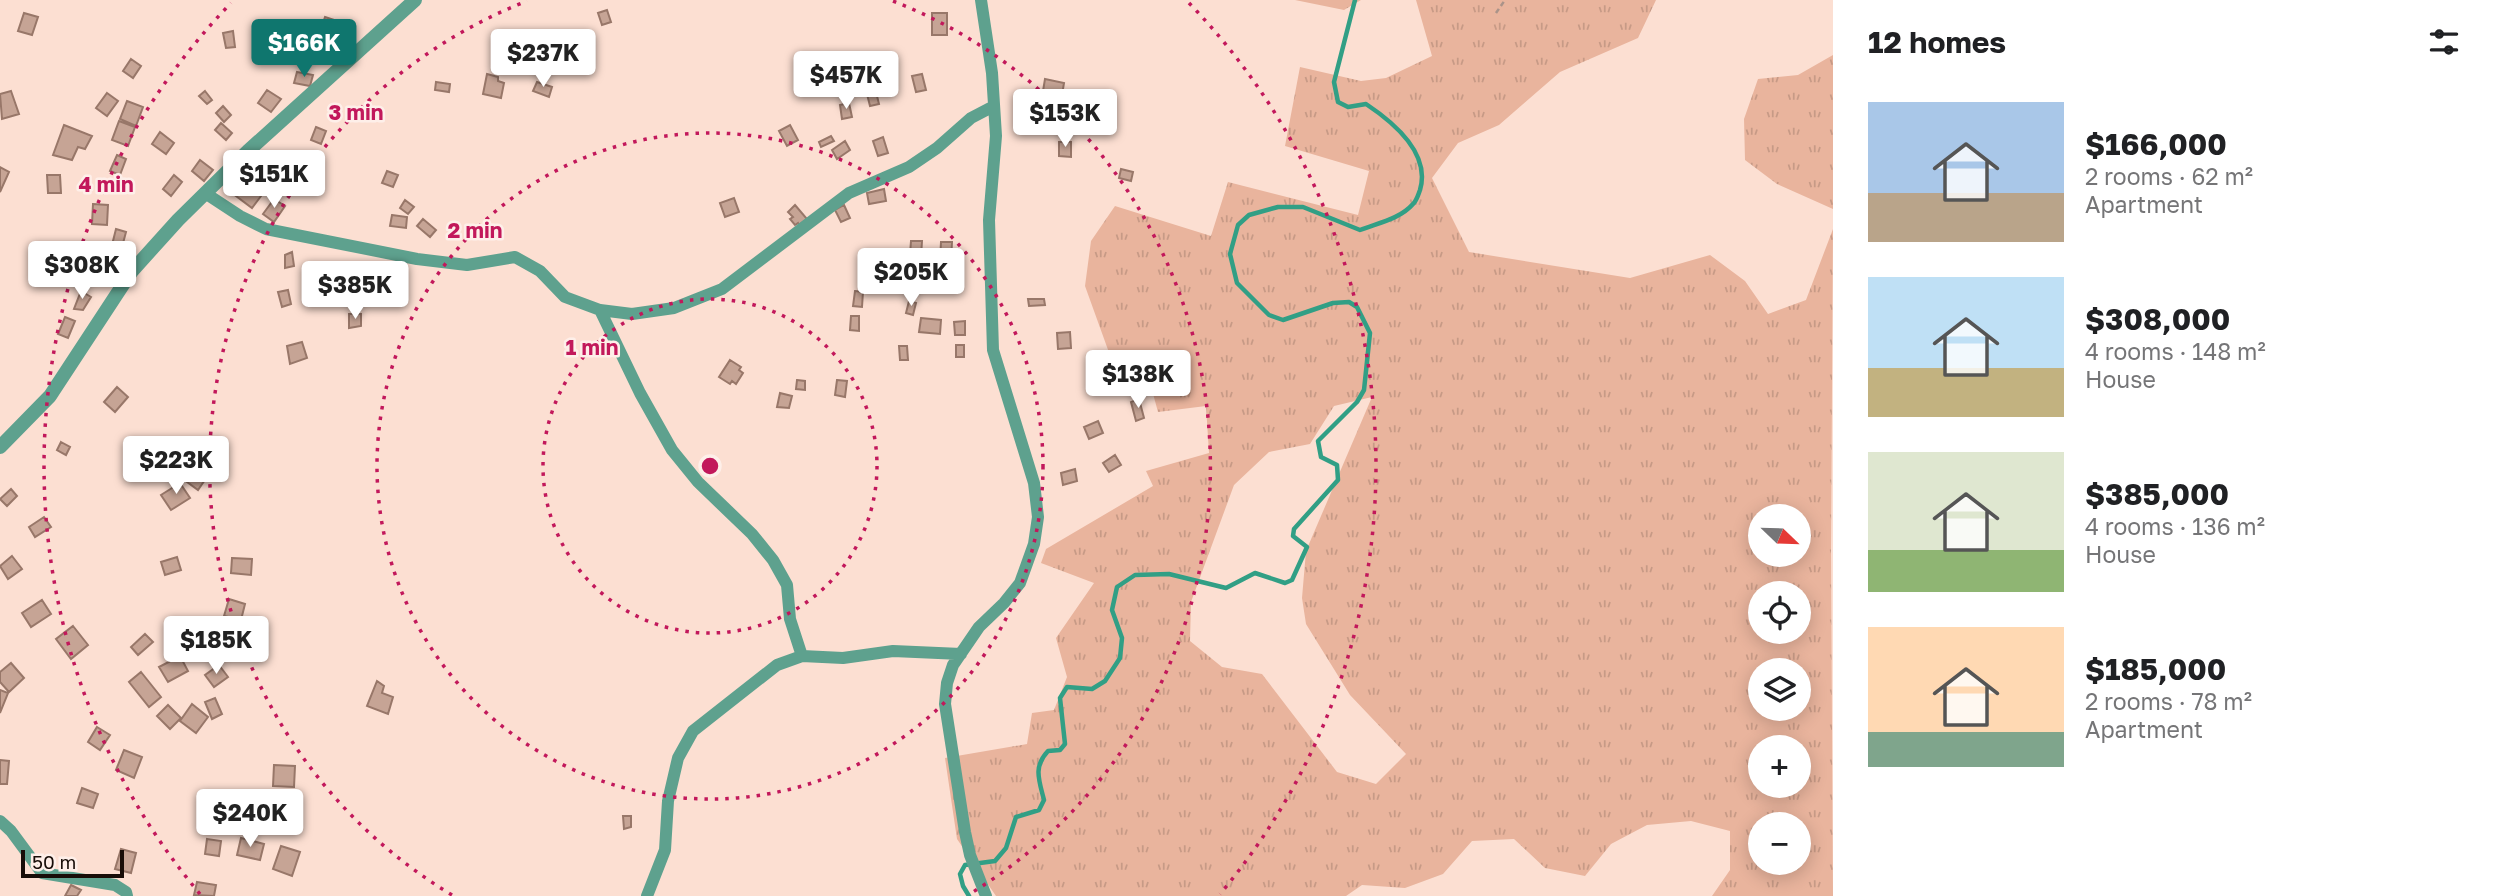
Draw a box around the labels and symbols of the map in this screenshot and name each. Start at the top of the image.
pin: $166K [255,20,353,79]
pin: $237K [494,29,592,89]
pin: $457K [797,52,895,111]
pin: $153K [1016,90,1114,149]
text: 3 min [329,99,383,125]
pin: $151K [225,150,323,210]
text: 4 min [78,171,134,197]
text: 2 min [448,217,502,243]
pin: $308K [33,242,131,301]
pin: $205K [862,248,960,308]
pin: $385K [306,262,404,321]
text: 1 min [566,334,618,360]
pin: $138K [1089,350,1187,410]
pin: $223K [127,436,225,496]
centre of rings [698,454,722,478]
north arrow [1748,504,1811,567]
pin: $185K [167,616,265,676]
pin: $240K [201,790,299,849]
scale bar [21,847,124,879]

